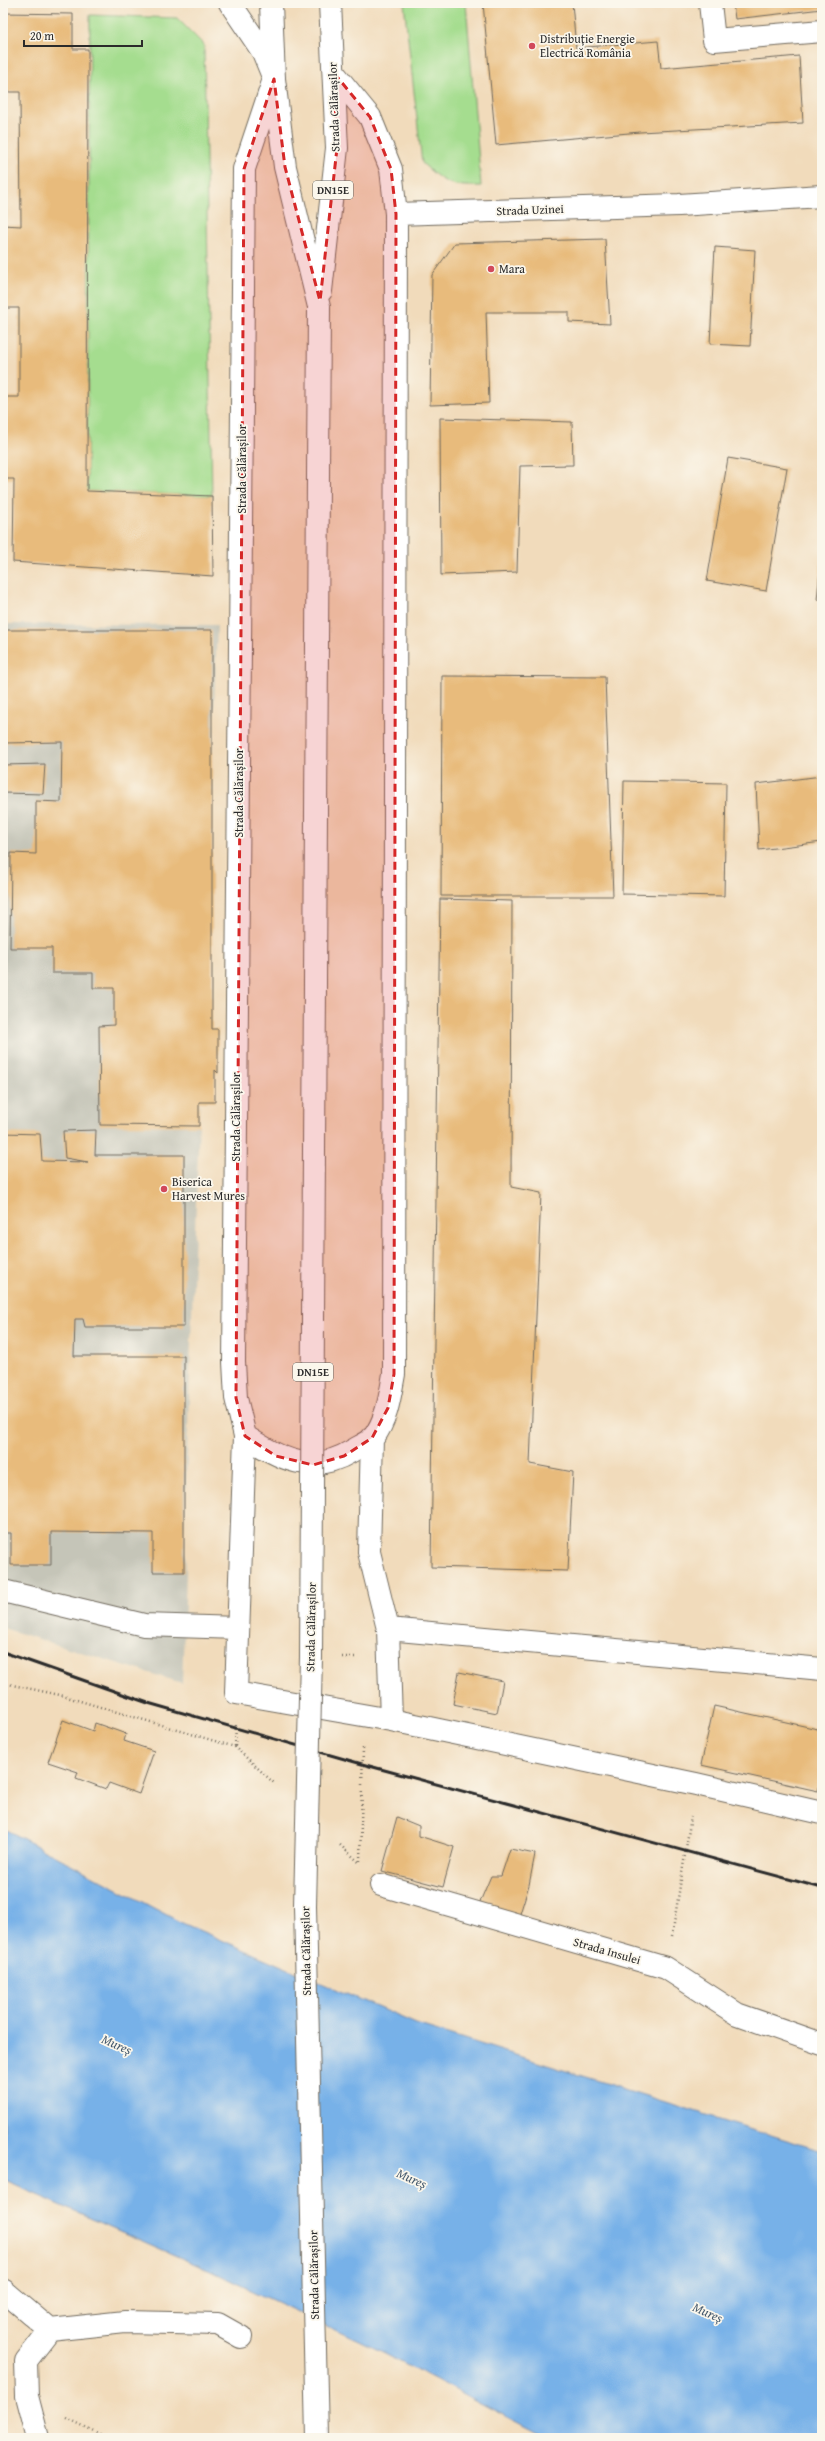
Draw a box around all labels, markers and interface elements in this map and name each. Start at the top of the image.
scale bar [24,22,142,48]
text: 20 m [30,27,54,44]
place label: Distribuție Energie Electrică România [540,30,635,61]
marker: Distribuție Energie Electrică România [527,41,537,51]
street label: Strada Călărașilor [323,62,344,152]
road number: DN15E [313,181,353,199]
street label: Strada Uzinei [496,200,565,219]
place label: Mara [499,260,525,277]
marker: Mara [486,264,496,274]
street label: Strada Călărașilor [233,424,250,514]
street label: Strada Călărașilor [230,748,247,838]
street label: Strada Călărașilor [227,1072,244,1162]
place label: Biserica Harvest Mures [172,1173,245,1204]
marker: Biserica Harvest Mures [159,1184,169,1194]
road number: DN15E [293,1363,333,1381]
street label: Strada Călărașilor [301,1582,320,1672]
street label: Strada Călărașilor [296,1906,315,1996]
street label: Strada Insulei [571,1933,643,1968]
water label: Mureș [99,2029,135,2060]
water label: Mureș [394,2163,430,2194]
street label: Strada Călărașilor [304,2230,323,2320]
water label: Mureș [690,2297,726,2328]

